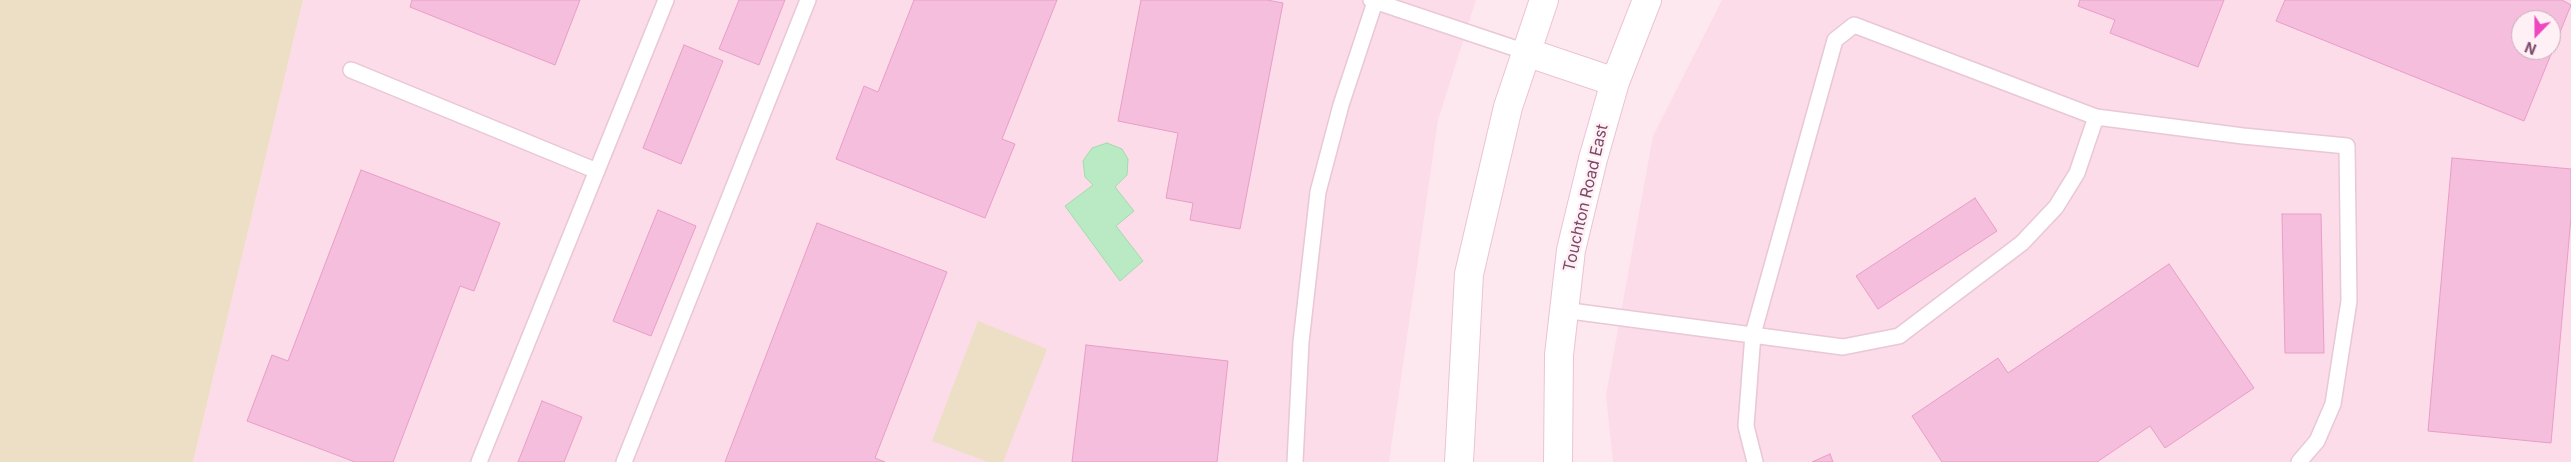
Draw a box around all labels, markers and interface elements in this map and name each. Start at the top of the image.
north arrow [2511,10,2561,60]
text: N [2522,39,2539,58]
street label: Touchton Road East [1560,122,1612,274]

